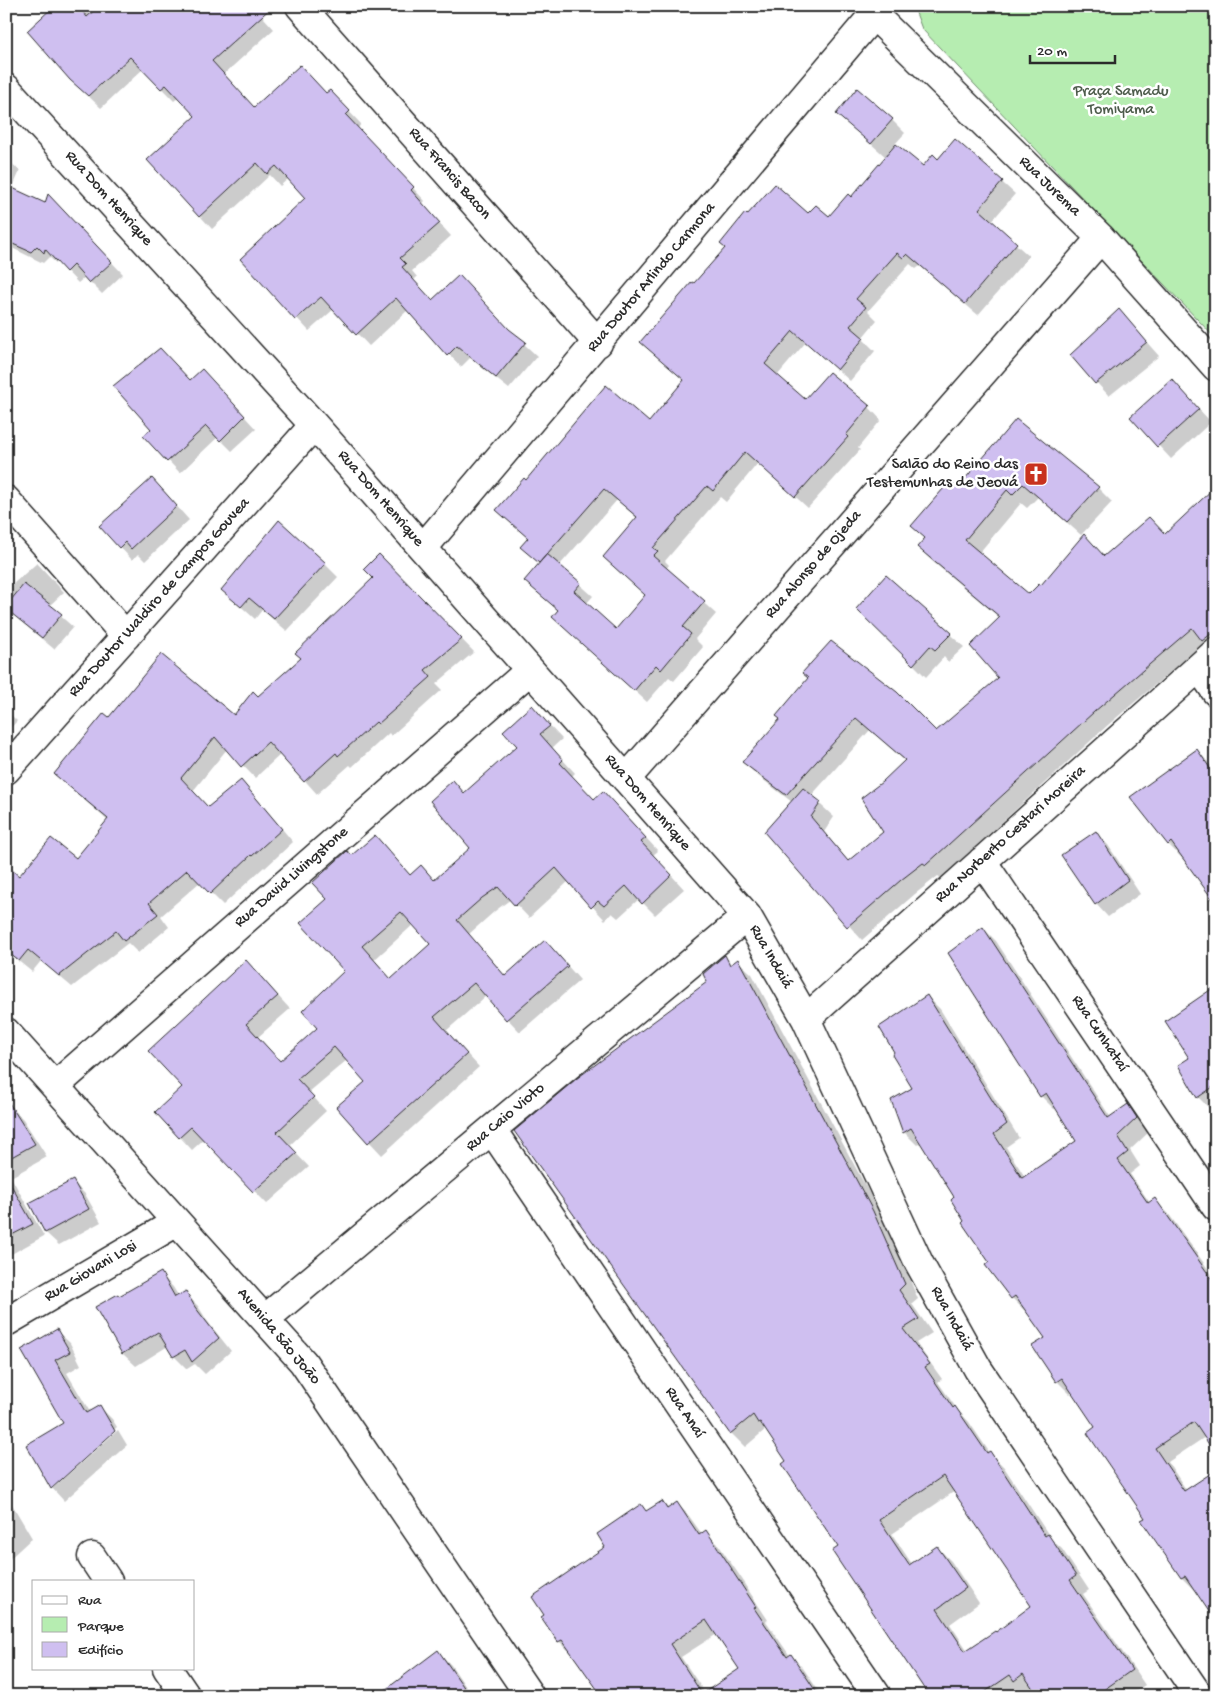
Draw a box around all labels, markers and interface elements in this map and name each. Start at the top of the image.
scale bar [1030,32,1114,64]
text: 20 m [1037,43,1067,61]
park label: Praça Samadu Tomiyama [1073,83,1169,120]
street label: Rua Francis Bacon [404,124,494,224]
street label: Rua Dom Henrique [60,147,156,251]
street label: Rua Jurema [1014,153,1085,222]
street label: Rua Doutor Arlindo Carmona [584,198,721,357]
street label: Rua Dom Henrique [333,447,428,552]
place label: Salão do Reino das Testemunhas de Jeová [866,456,1019,493]
church icon: Salão do Reino das Testemunhas de Jeová [1023,461,1049,487]
street label: Rua Doutor Waldiro de Campos Gouvea [65,493,255,702]
street label: Rua Alonso de Ojeda [762,506,867,623]
street label: Rua Dom Henrique [600,751,695,856]
street label: Rua Norberto Cestari Moreira [932,761,1091,908]
street label: Rua David Livingstone [231,823,353,933]
street label: Rua Indaiá [744,922,796,993]
street label: Rua Cunhataí [1066,992,1132,1077]
street label: Rua Caio Vioto [463,1079,549,1157]
street label: Rua Giovani Losi [41,1237,141,1307]
street label: Rua Indaiá [926,1284,977,1355]
street label: Avenida São João [232,1285,324,1389]
street label: Rua Anaí [660,1384,708,1443]
legend [32,1580,195,1670]
text: Rua [78,1592,102,1610]
text: Parque [77,1618,124,1636]
text: Edifício [78,1642,124,1660]

